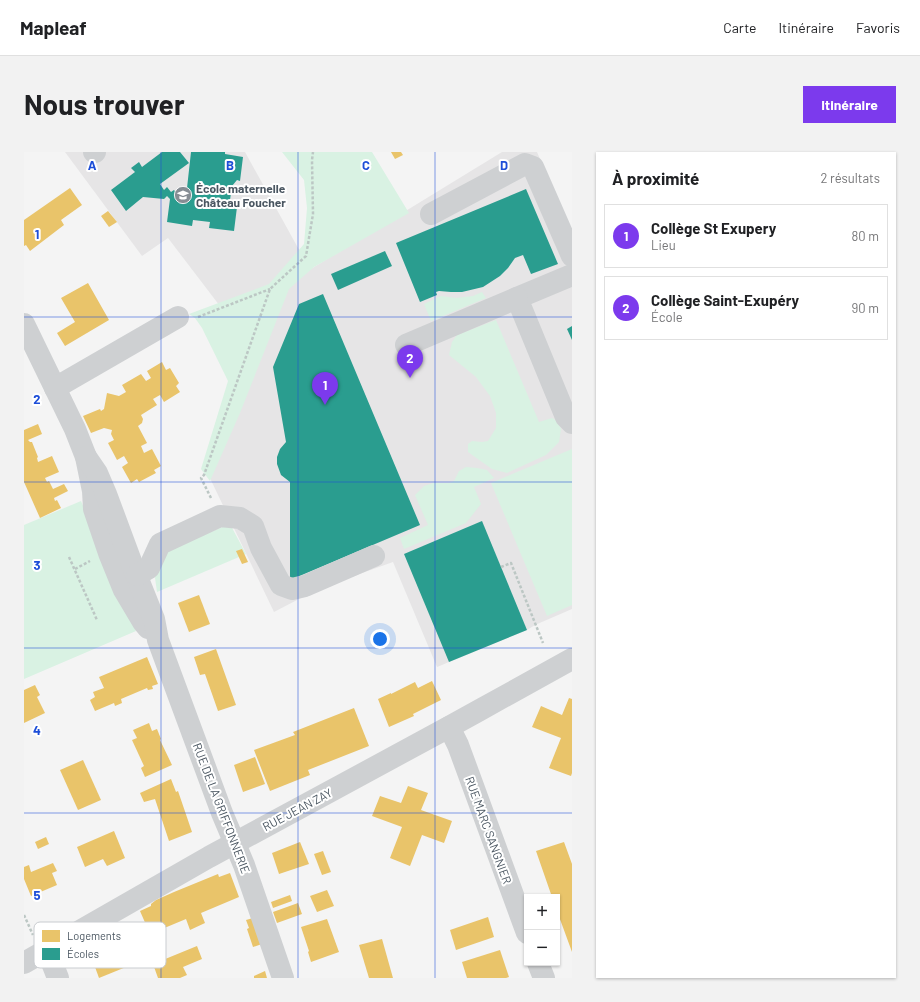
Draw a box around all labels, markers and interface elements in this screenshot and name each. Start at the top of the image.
text: Mapleaf [20,16,87,39]
text: Carte [723,19,756,36]
text: Itinéraire [778,19,834,36]
text: Favoris [856,19,900,36]
button: Itinéraire [803,86,896,123]
text: Nous trouver [24,87,185,121]
text: A [88,157,97,173]
text: B [226,157,234,173]
text: C [362,157,370,173]
text: D [500,157,508,173]
text: À proximité [612,168,699,188]
text: 2 résultats [820,170,880,186]
place label: École maternelle Château Foucher [196,181,286,209]
school or university icon: École maternelle Château Foucher [173,185,193,205]
text: Collège St Exupery [651,219,776,237]
text: 1 [35,226,39,242]
text: 1 [624,228,628,244]
text: 80 m [852,228,879,244]
text: Lieu [651,237,676,253]
text: Collège Saint-Exupéry [651,291,799,309]
text: 2 [622,300,630,316]
text: 90 m [852,300,879,316]
text: École [651,309,683,325]
pin: 2 [397,345,423,378]
pin: 1 [312,372,338,405]
text: 2 [33,391,41,407]
text: 3 [33,557,41,573]
your location [370,629,390,649]
text: 4 [33,722,41,738]
street label: RUE DE LA GRIFFONNERIE [191,741,253,875]
street label: RUE MARC SANGNIER [463,774,515,886]
street label: RUE JEAN ZAY [260,785,334,833]
text: 5 [33,887,41,903]
map controls [524,894,560,966]
button: + [524,894,560,930]
legend [34,922,166,968]
text: Logements [67,929,121,942]
button: − [524,930,560,966]
text: Écoles [67,947,99,960]

